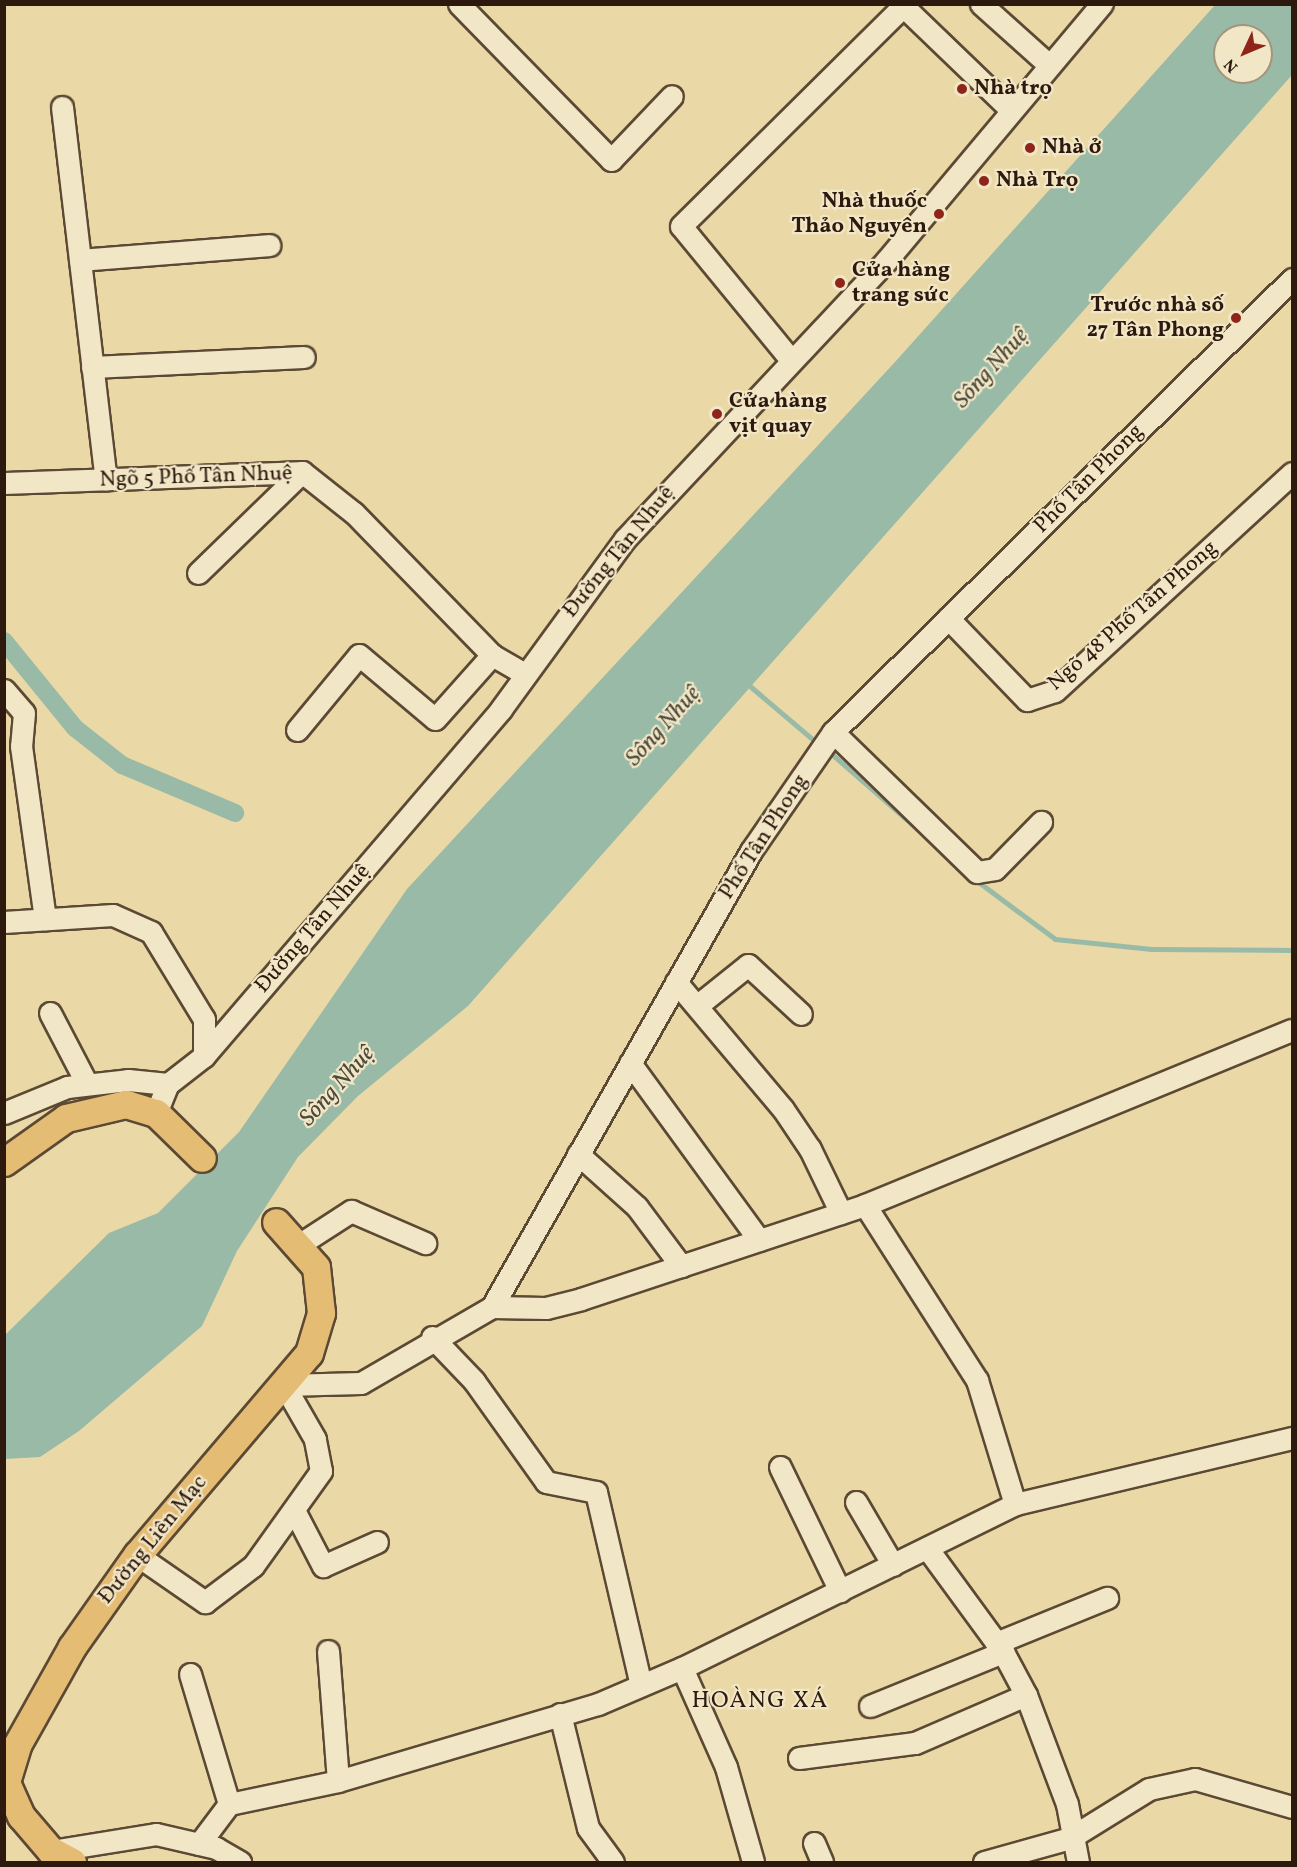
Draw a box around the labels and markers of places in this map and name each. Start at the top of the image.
place label: Nhà trọ [974,76,1052,102]
marker: Nhà trọ [955,82,969,96]
place label: Nhà ở [1042,135,1102,161]
marker: Nhà ở [1023,141,1037,155]
place label: Nhà Trọ [996,168,1079,194]
marker: Nhà Trọ [977,174,991,188]
place label: Nhà thuốc Thảo Nguyên [791,188,927,240]
marker: Nhà thuốc Thảo Nguyên [932,207,946,221]
place label: Cửa hàng trang sức [852,257,950,308]
marker: Cửa hàng trang sức [833,276,847,290]
place label: Trước nhà số 27 Tân Phong [1086,292,1224,344]
marker: Trước nhà số 27 Tân Phong [1229,311,1243,325]
place label: Cửa hàng vịt quay [729,388,827,440]
marker: Cửa hàng vịt quay [710,407,724,421]

